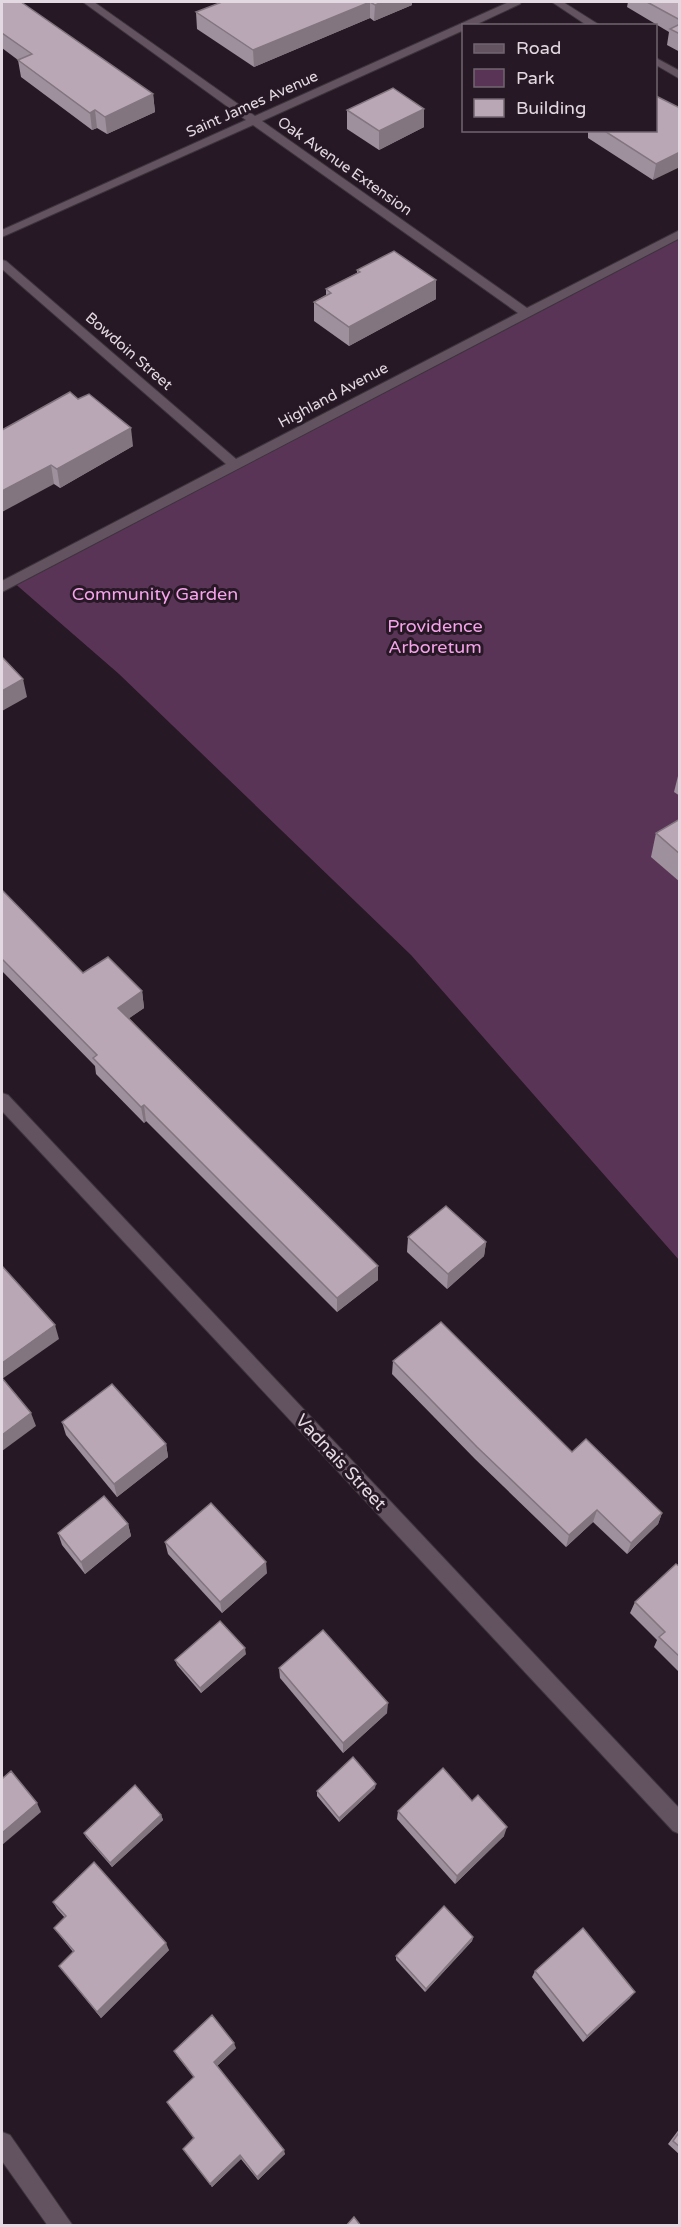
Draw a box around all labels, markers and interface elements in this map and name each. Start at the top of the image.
legend [462,24,657,132]
text: Road [516,37,561,59]
street label: Saint James Avenue [183,67,321,141]
text: Park [516,67,555,89]
text: Building [516,97,586,119]
street label: Oak Avenue Extension [274,113,416,219]
street label: Bowdoin Street [82,308,176,394]
street label: Highland Avenue [275,358,391,432]
park label: Community Garden [72,583,238,605]
park label: Providence Arboretum [387,615,483,658]
street label: Vadnais Street [291,1409,391,1515]

